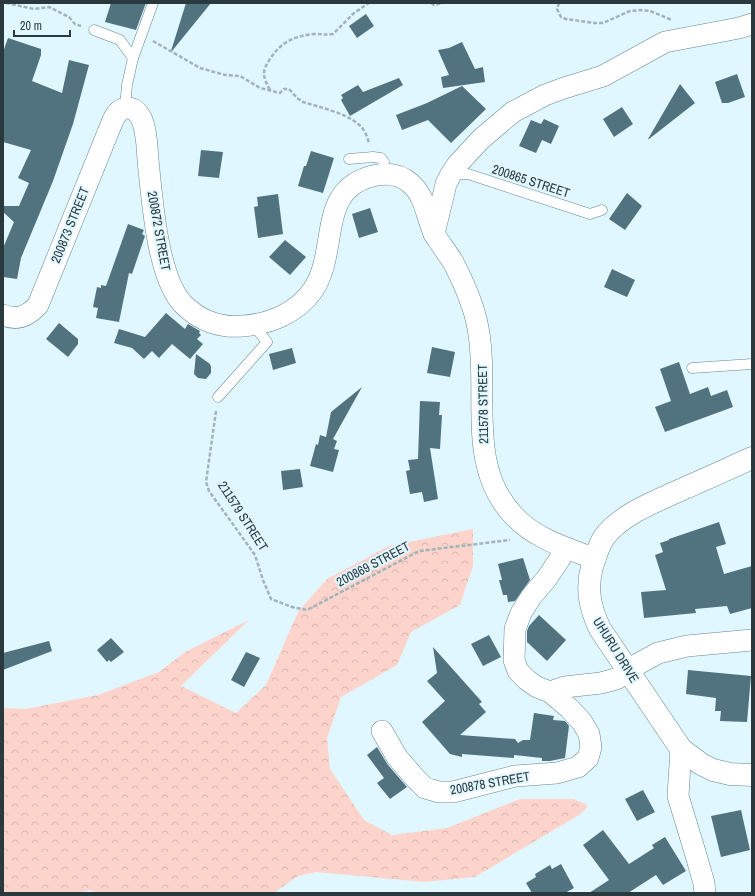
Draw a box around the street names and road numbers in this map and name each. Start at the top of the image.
street label: 200865 STREET [490,160,572,202]
street label: 200873 STREET [47,184,93,266]
street label: 200872 STREET [144,190,174,273]
street label: 211578 STREET [474,363,492,444]
street label: 211579 STREET [214,478,272,555]
street label: 200869 STREET [333,537,413,590]
street label: UHURU DRIVE [589,614,643,686]
street label: 200878 STREET [449,768,532,798]

